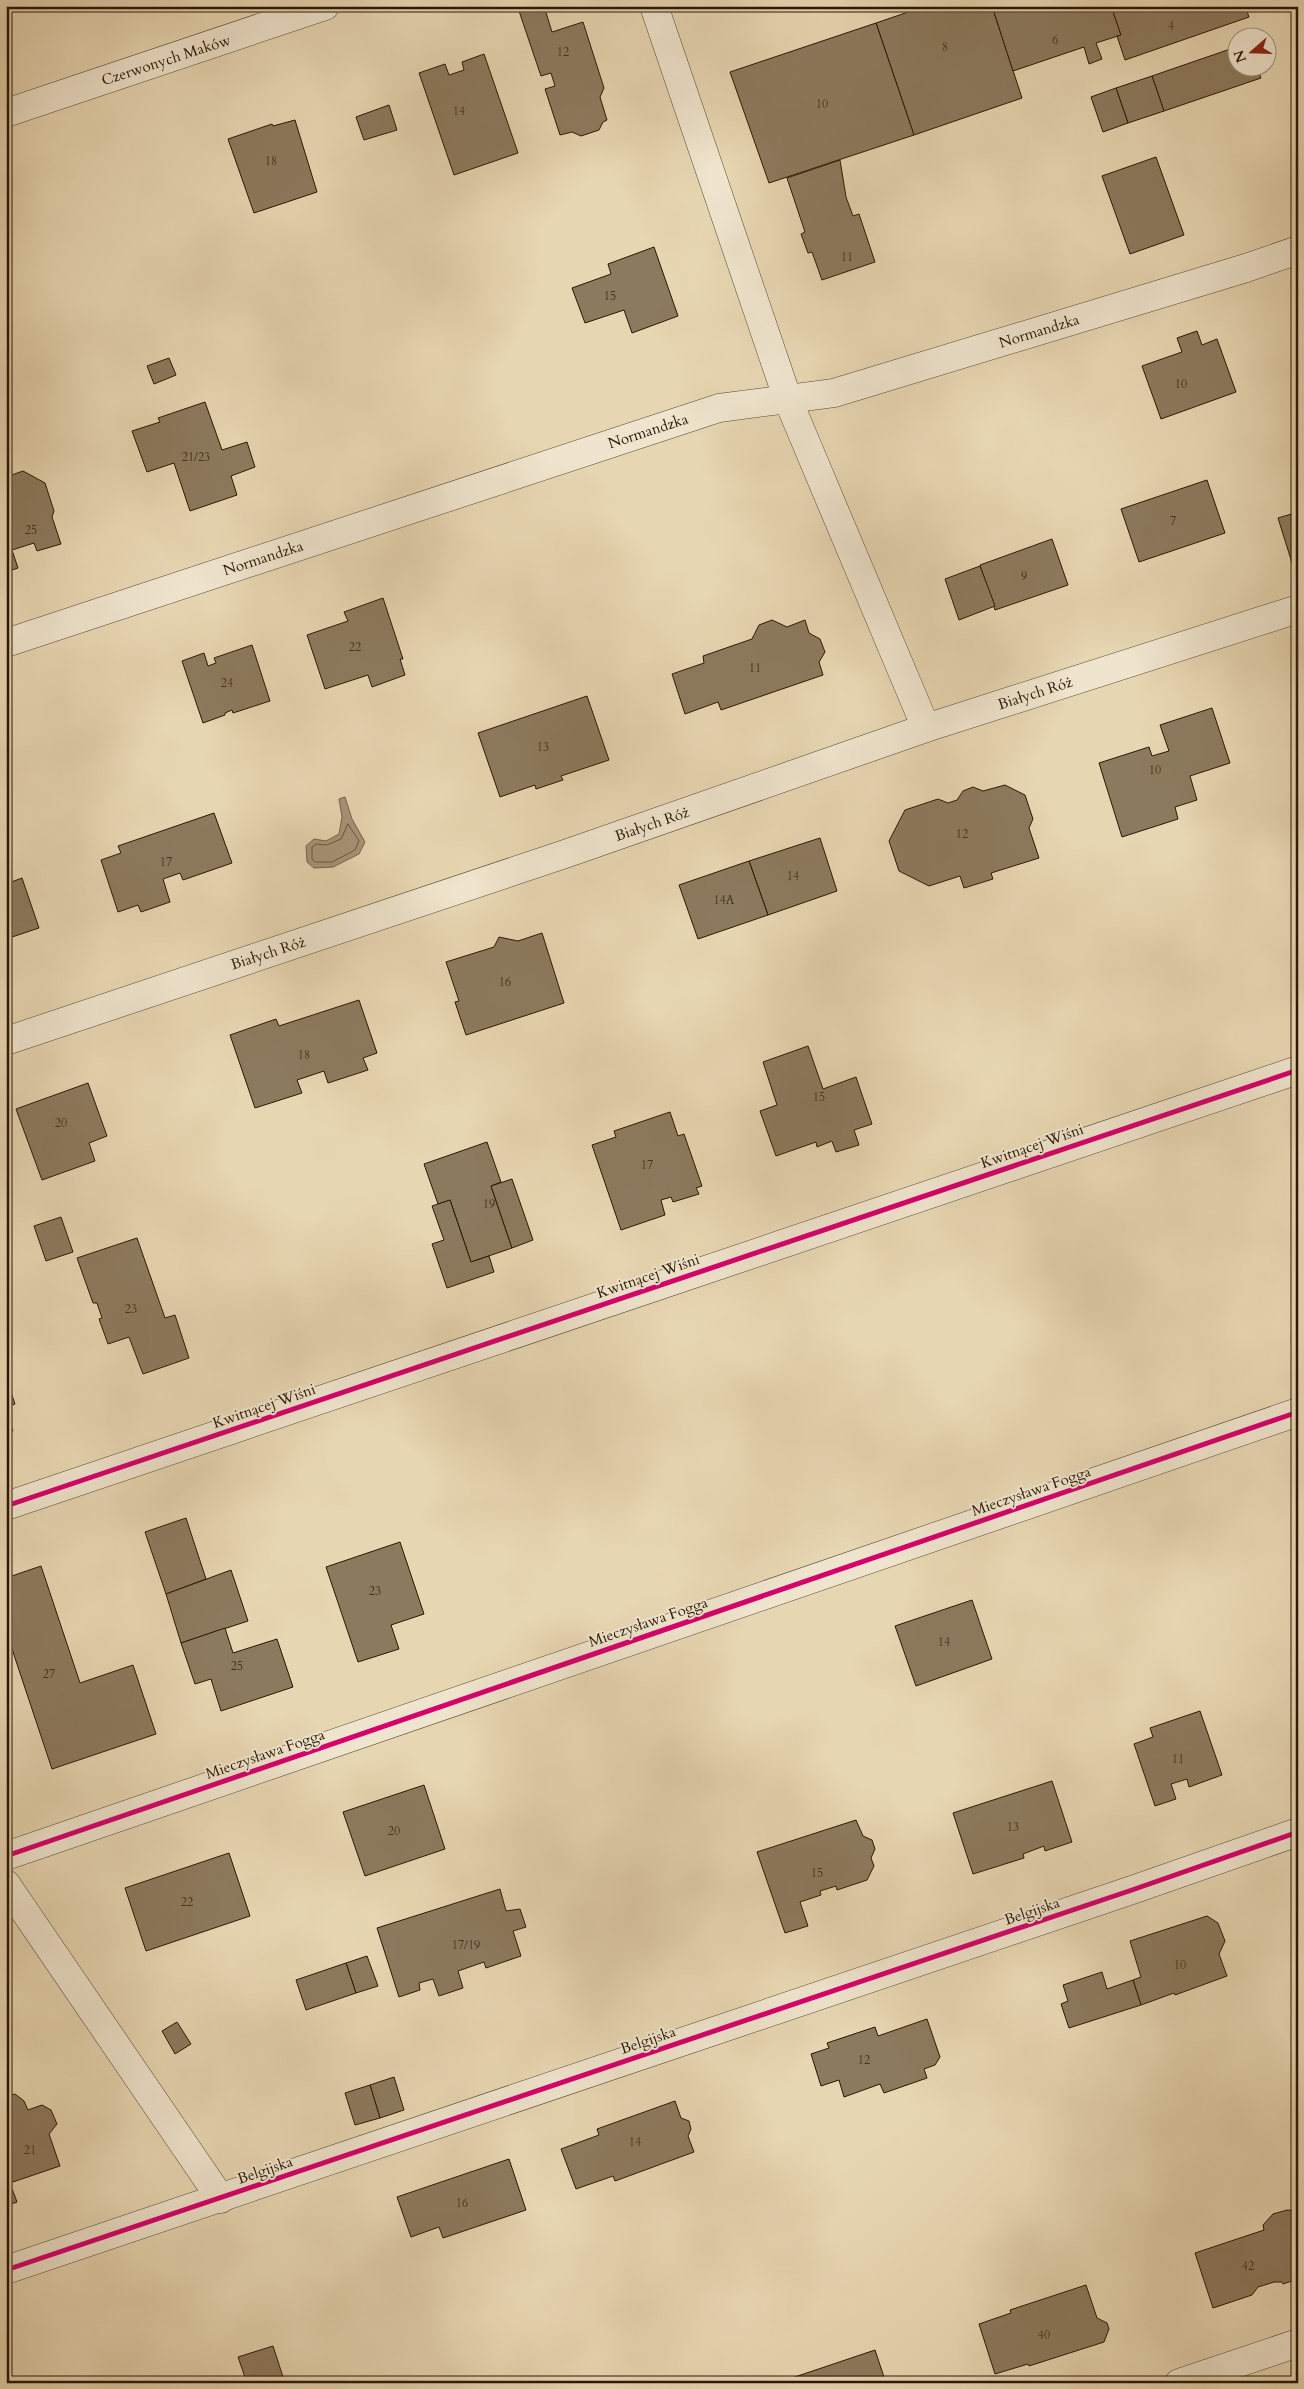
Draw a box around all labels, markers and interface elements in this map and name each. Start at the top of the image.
house number: 4 [1168,18,1174,34]
north arrow [1226,28,1276,78]
street label: Czerwonych Maków [99,30,233,90]
house number: 6 [1052,32,1058,48]
house number: 8 [942,39,948,55]
house number: 12 [557,44,569,60]
text: N [1229,47,1251,65]
house number: 10 [816,96,828,112]
house number: 14 [453,103,465,119]
house number: 18 [265,153,277,169]
house number: 11 [841,249,853,265]
house number: 15 [604,288,616,304]
street label: Normandzka [996,309,1082,353]
house number: 10 [1175,376,1187,392]
street label: Normandzka [605,408,691,453]
house number: 21/23 [182,449,210,465]
house number: 7 [1170,513,1176,529]
house number: 25 [25,522,37,538]
street label: Normandzka [220,535,306,580]
house number: 9 [1021,568,1027,584]
house number: 22 [349,639,361,655]
house number: 11 [749,660,761,676]
street label: Białych Róż [995,671,1075,714]
house number: 24 [221,675,233,691]
house number: 13 [537,739,549,755]
house number: 10 [1149,762,1161,778]
street label: Białych Róż [612,802,692,846]
house number: 12 [956,826,968,842]
house number: 17 [160,854,172,870]
house number: 14 [787,868,799,884]
house number: 14A [714,892,735,908]
street label: Białych Róż [228,931,308,974]
house number: 16 [499,974,511,990]
house number: 18 [298,1047,310,1063]
house number: 15 [813,1089,825,1105]
house number: 20 [55,1115,67,1131]
street label: Kwitnącej Wiśni [978,1119,1086,1173]
house number: 17 [641,1157,653,1173]
house number: 19 [483,1196,495,1212]
street label: Kwitnącej Wiśni [594,1249,702,1303]
house number: 23 [125,1301,137,1317]
street label: Kwitnącej Wiśni [210,1379,318,1433]
street label: Mieczysława Fogga [969,1461,1094,1521]
house number: 23 [369,1583,381,1599]
street label: Mieczysława Fogga [586,1592,711,1652]
house number: 14 [938,1634,950,1650]
house number: 25 [231,1658,243,1674]
house number: 27 [43,1666,55,1682]
street label: Mieczysława Fogga [203,1724,328,1784]
house number: 11 [1172,1751,1184,1767]
house number: 13 [1007,1819,1019,1835]
house number: 20 [388,1823,400,1839]
house number: 15 [811,1865,823,1881]
street label: Belgijska [1002,1892,1063,1930]
house number: 22 [181,1894,193,1910]
house number: 17/19 [452,1937,480,1953]
house number: 10 [1174,1957,1186,1973]
street label: Belgijska [618,2021,679,2059]
house number: 12 [858,2052,870,2068]
house number: 14 [629,2134,641,2150]
house number: 21 [24,2142,36,2158]
street label: Belgijska [235,2151,296,2189]
house number: 16 [456,2195,468,2211]
house number: 42 [1242,2258,1254,2274]
house number: 40 [1038,2327,1050,2343]

